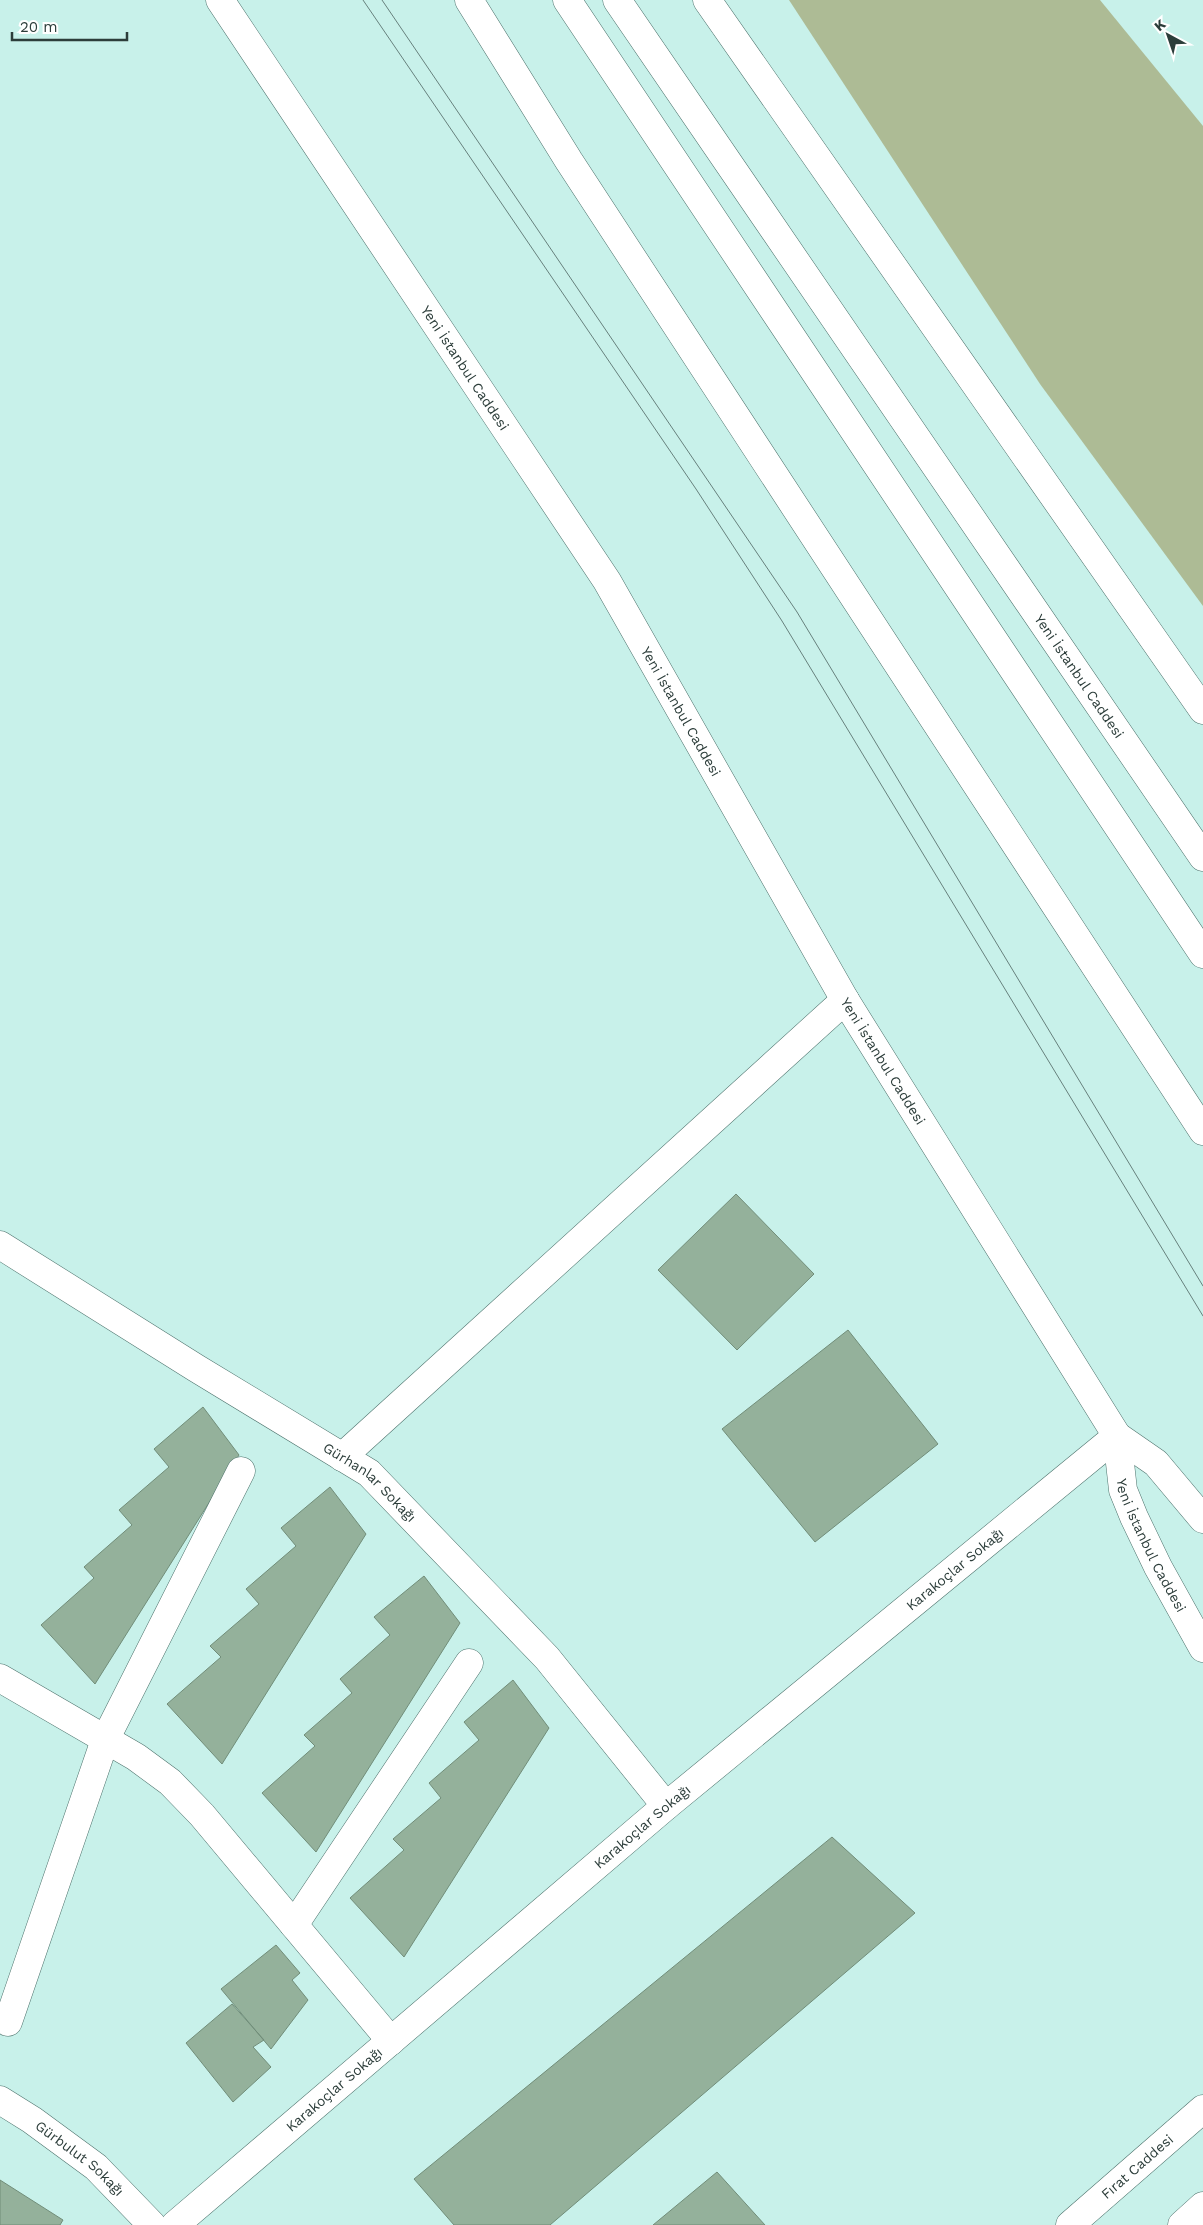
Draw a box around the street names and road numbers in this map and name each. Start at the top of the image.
street label: Yeni İstanbul Caddesi [418,302,512,433]
street label: Yeni İstanbul Caddesi [1031,611,1127,741]
street label: Yeni İstanbul Caddesi [638,644,724,779]
street label: Yeni İstanbul Caddesi [838,995,929,1127]
street label: Gürhanlar Sokağı [320,1439,419,1525]
street label: Yeni İstanbul Caddesi [1114,1478,1189,1615]
street label: Karakoçlar Sokağı [903,1525,1007,1614]
street label: Karakoçlar Sokağı [591,1781,694,1872]
street label: Karakoçlar Sokağı [283,2044,385,2135]
street label: Gürbulut Sokağı [32,2117,127,2199]
street label: Fırat Caddesi [1098,2131,1176,2202]

